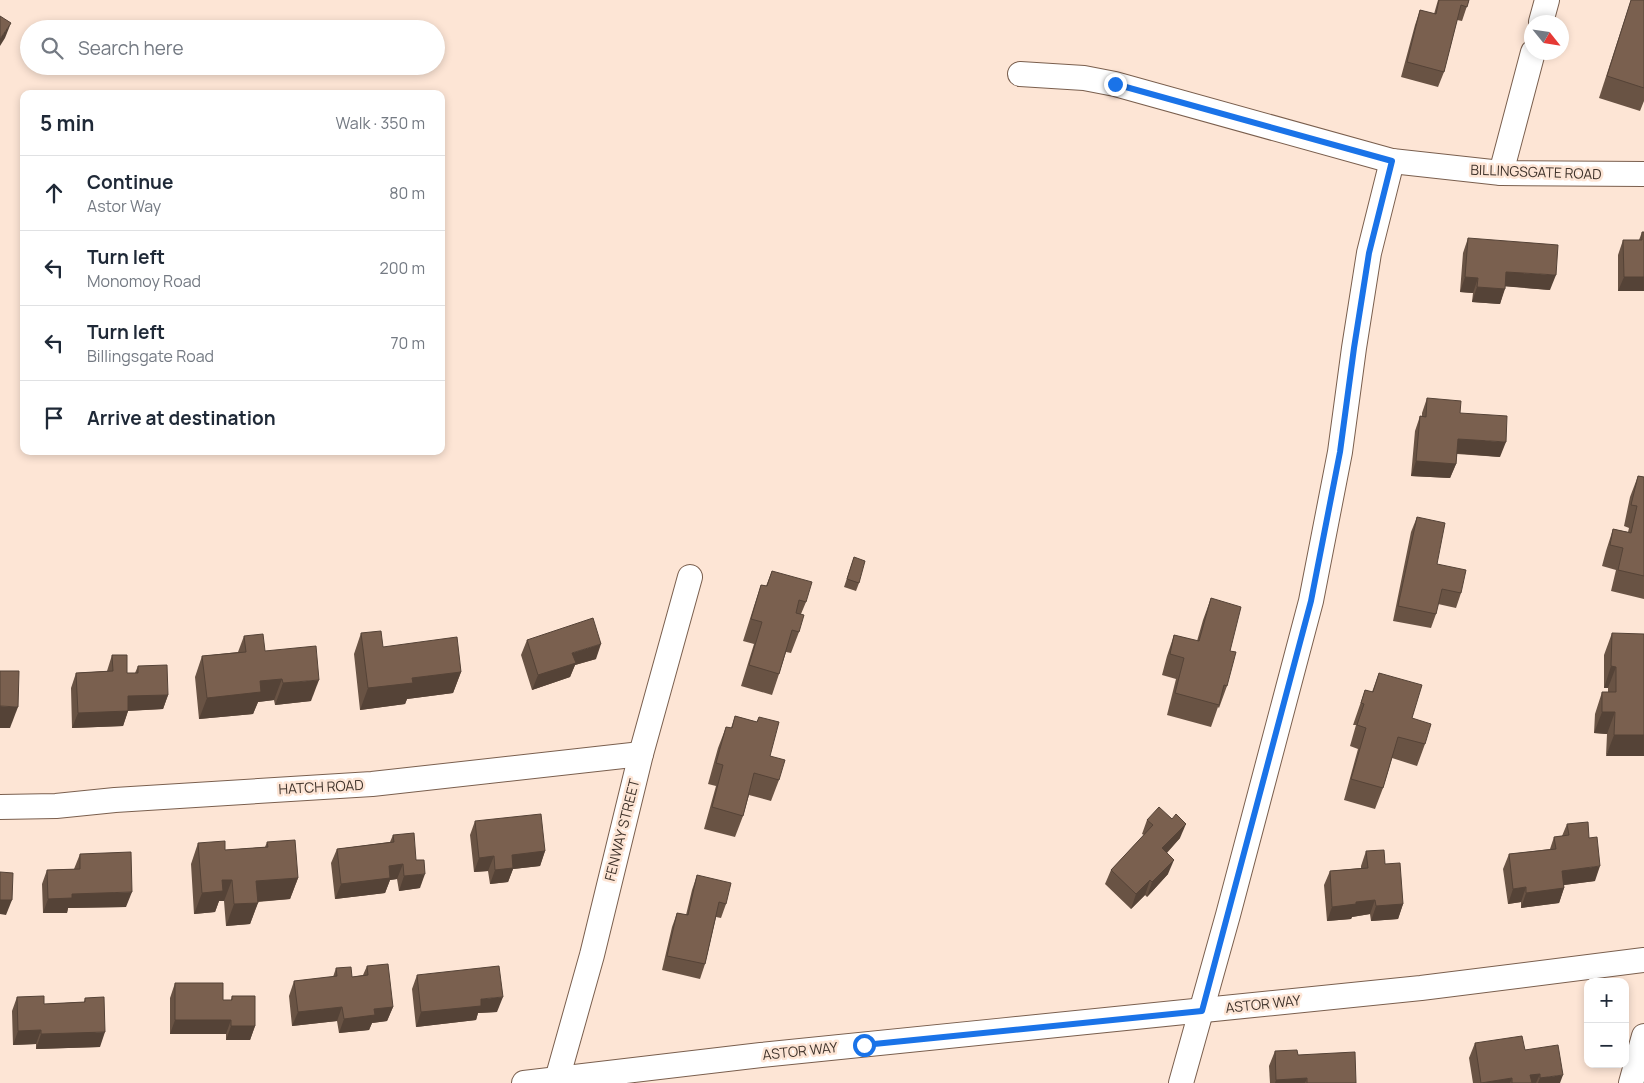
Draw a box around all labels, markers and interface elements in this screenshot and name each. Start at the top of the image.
north arrow [1524,15,1569,60]
search box [20,20,445,75]
icon: search [38,34,66,62]
text: Search here [78,35,184,61]
route end [1104,73,1127,96]
text: 5 min [40,109,94,137]
text: Walk · 350 m [336,112,425,134]
street label: BILLINGSGATE ROAD [1470,160,1602,183]
text: Continue [87,169,173,195]
icon: ahead [40,179,68,207]
text: 80 m [389,182,425,204]
text: Astor Way [87,195,161,217]
text: Turn left [87,244,165,270]
icon: left [40,254,68,282]
text: 200 m [380,257,425,279]
text: Monomoy Road [87,270,201,292]
text: Turn left [87,319,165,345]
icon: left [40,329,68,357]
text: 70 m [390,332,425,354]
text: Billingsgate Road [87,345,214,367]
icon: arrive [40,404,68,432]
text: Arrive at destination [87,405,276,431]
street label: HATCH ROAD [278,775,364,798]
street label: FENWAY STREET [600,776,644,883]
map controls [1584,978,1629,1068]
button: + [1584,978,1629,1023]
street label: ASTOR WAY [1225,990,1302,1017]
button: − [1584,1023,1629,1068]
route start [853,1034,876,1057]
street label: ASTOR WAY [762,1037,839,1064]

